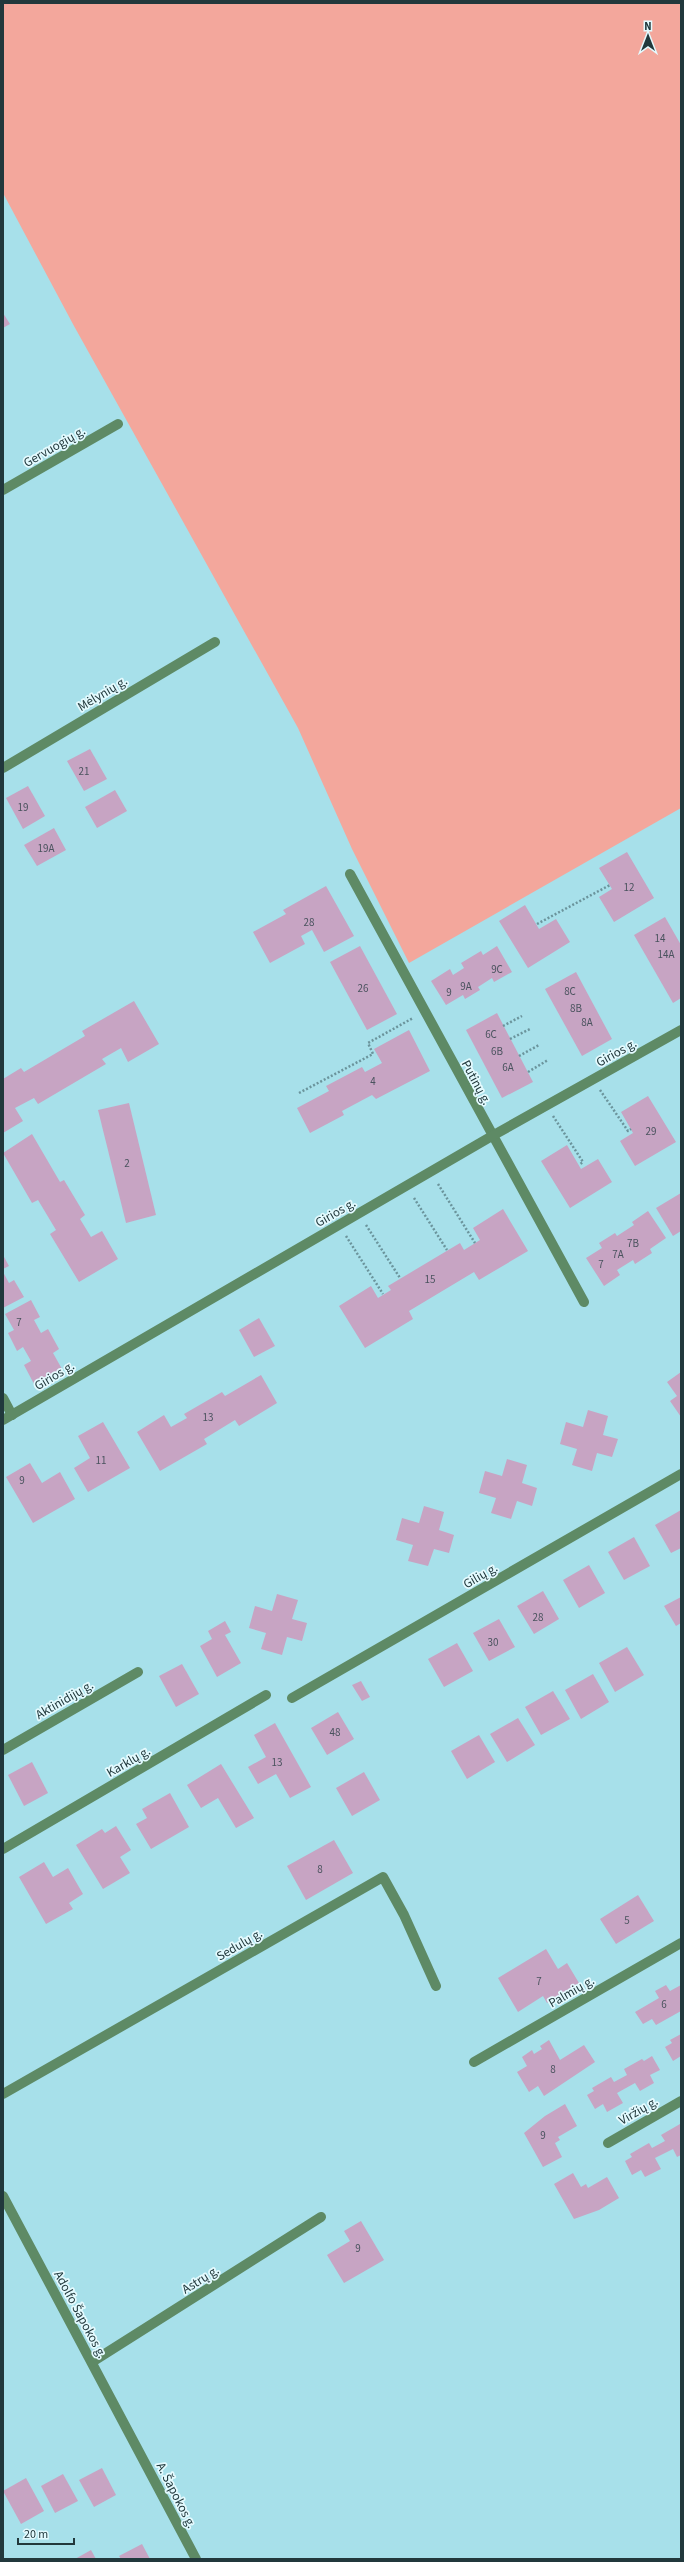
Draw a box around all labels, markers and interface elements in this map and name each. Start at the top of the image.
north arrow [628,16,668,56]
text: N [644,19,652,34]
street label: Gervuogių g. [20,422,89,472]
street label: Mėlynių g. [74,672,131,716]
house number: 21 [79,764,89,779]
house number: 19 [18,800,28,815]
house number: 19A [38,841,54,856]
house number: 12 [624,880,634,895]
house number: 28 [304,915,315,930]
house number: 14 [655,931,666,946]
house number: 14A [658,947,674,962]
house number: 9C [491,962,503,977]
house number: 9A [460,979,472,994]
house number: 26 [358,981,369,996]
house number: 8C [564,984,576,999]
house number: 9 [446,985,452,1000]
house number: 8B [570,1001,582,1016]
house number: 8A [581,1015,593,1030]
house number: 6C [485,1027,497,1042]
street label: Girios g. [593,1034,640,1071]
house number: 6B [491,1044,503,1059]
street label: Putinų g. [457,1057,495,1108]
house number: 6A [502,1060,514,1075]
house number: 4 [370,1074,376,1089]
house number: 29 [646,1124,656,1139]
house number: 2 [124,1156,130,1171]
street label: Girios g. [312,1194,359,1232]
house number: 7B [627,1236,639,1251]
house number: 7A [612,1247,624,1262]
house number: 7 [598,1257,604,1272]
house number: 15 [425,1272,435,1287]
house number: 7 [16,1315,22,1330]
street label: Girios g. [31,1357,78,1395]
house number: 13 [203,1410,213,1425]
house number: 11 [96,1453,106,1468]
house number: 9 [19,1473,25,1488]
street label: Gilių g. [460,1559,501,1593]
house number: 28 [533,1610,544,1625]
house number: 30 [488,1635,498,1650]
street label: Aktinidijų g. [32,1676,97,1724]
house number: 48 [330,1725,341,1740]
street label: Karklų g. [103,1742,154,1782]
house number: 13 [272,1755,282,1770]
house number: 8 [317,1862,323,1877]
house number: 5 [624,1913,630,1928]
street label: Sedulų g. [213,1924,266,1965]
street label: Palmių g. [545,1972,598,2012]
house number: 7 [536,1974,542,1989]
house number: 6 [661,1997,667,2012]
house number: 8 [550,2062,556,2077]
street label: Viržių g. [616,2092,661,2129]
house number: 9 [540,2128,546,2143]
house number: 9 [355,2241,361,2256]
street label: Astrų g. [178,2261,223,2298]
street label: Adolfo Šapokos g. [49,2268,111,2361]
street label: A. Šapokos g. [152,2459,200,2531]
scale bar [18,2520,74,2546]
text: 20 m [24,2526,48,2543]

